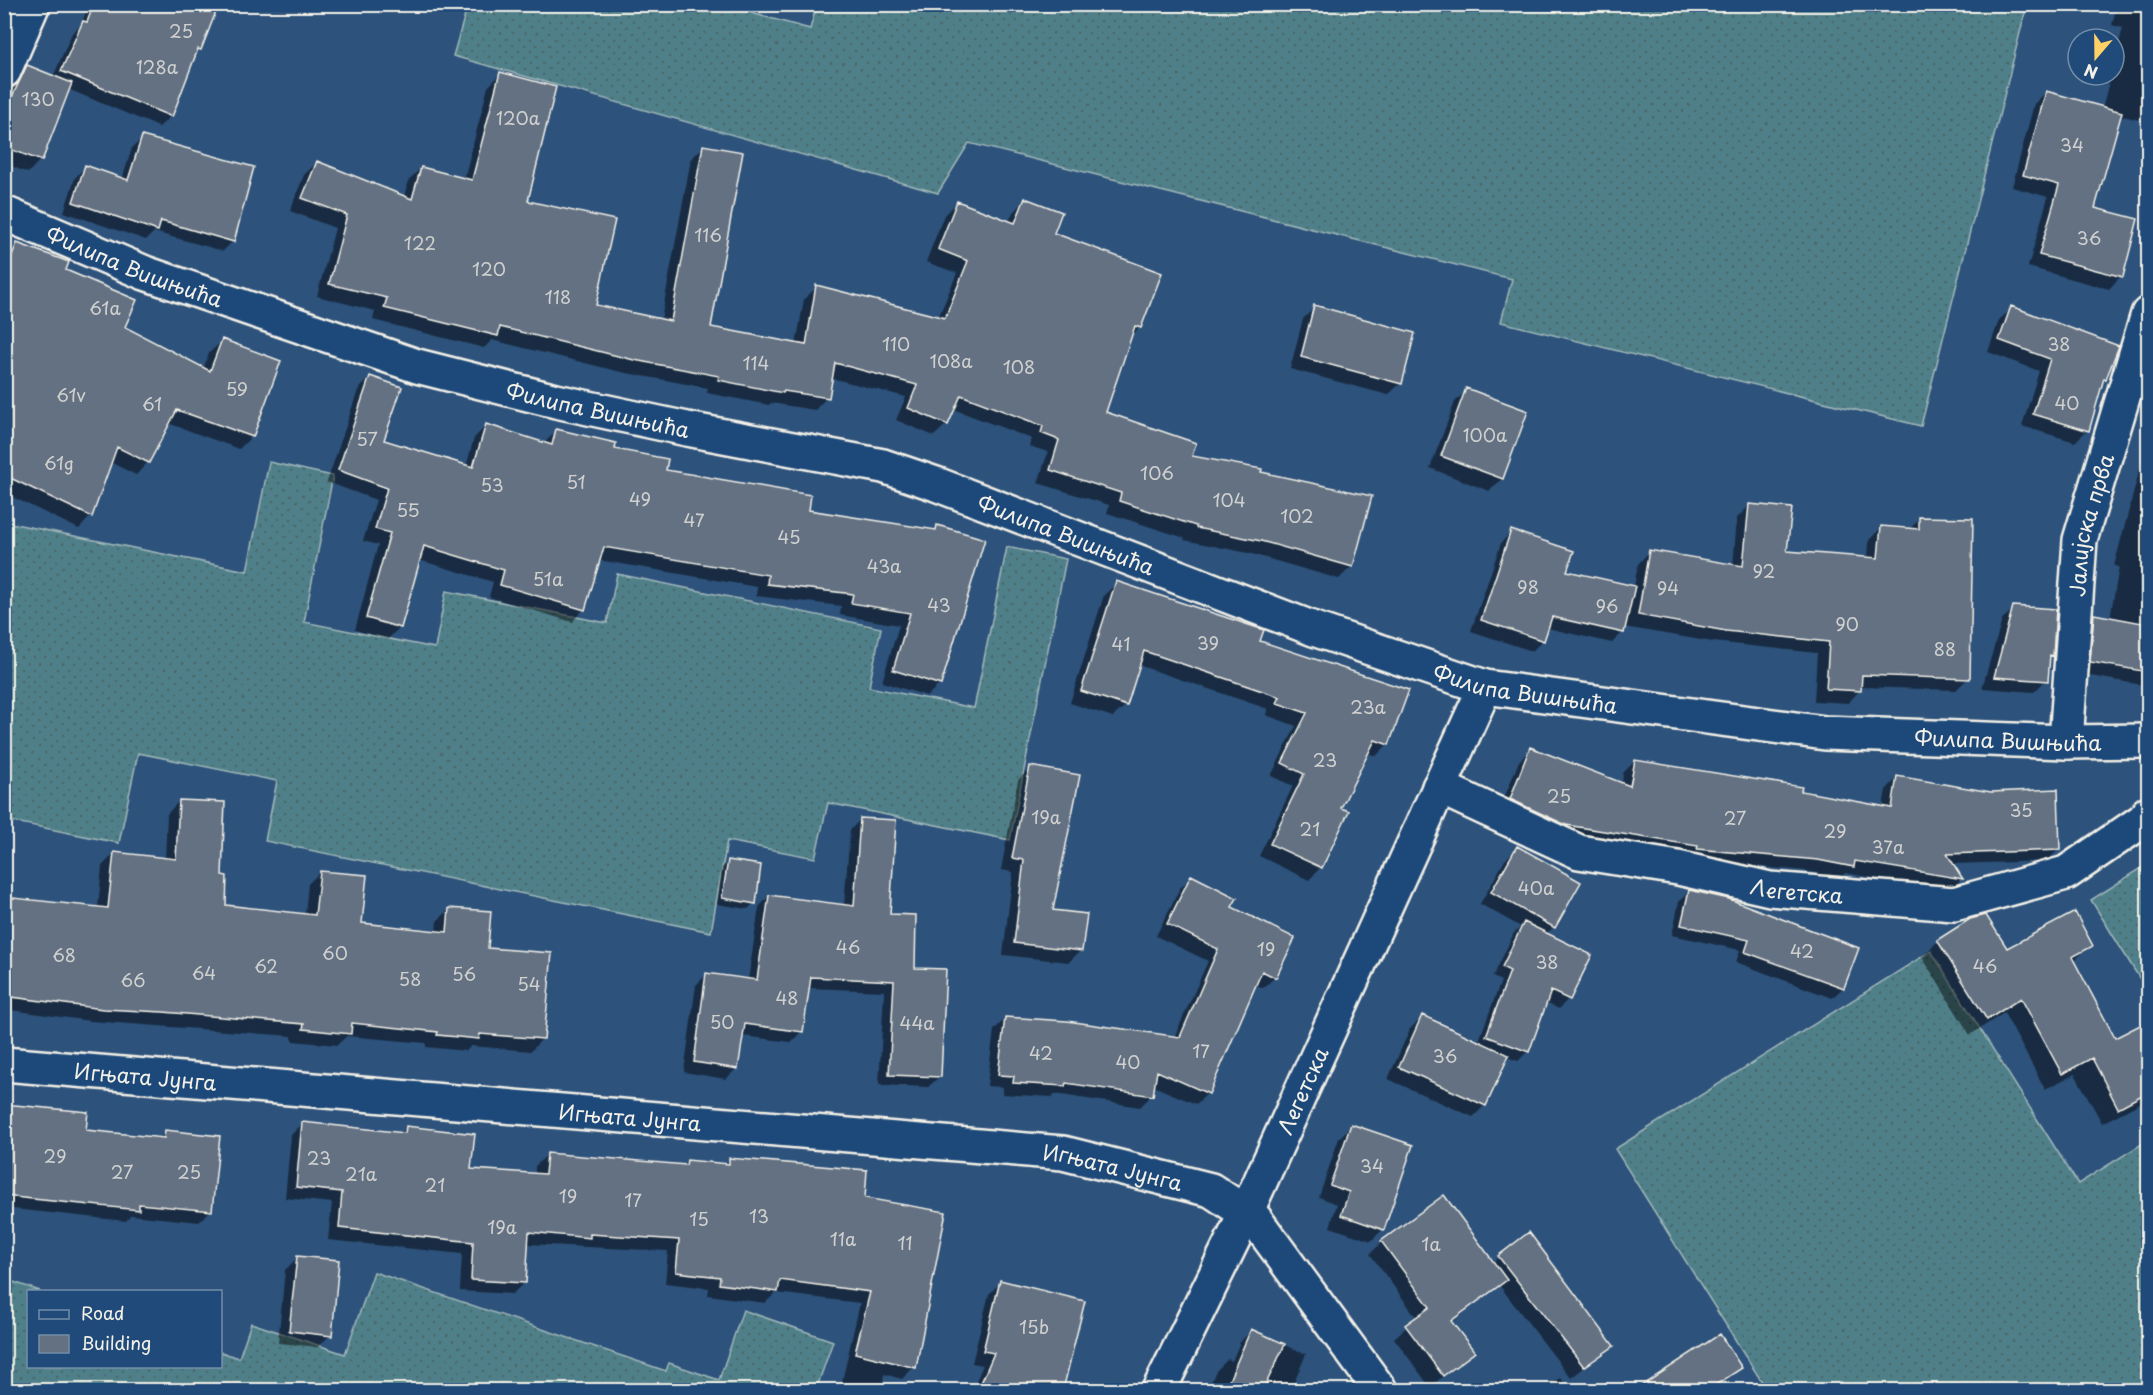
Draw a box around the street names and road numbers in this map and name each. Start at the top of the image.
street label: Филипа Вишњића [41,217,228,315]
street label: Филипа Вишњића [503,373,694,445]
street label: Јалијска прва [2060,449,2121,598]
street label: Филипа Вишњића [973,486,1160,583]
street label: Филипа Вишњића [1429,655,1620,721]
street label: Филипа Вишњића [1914,720,2102,758]
street label: Легетска [1748,869,1844,911]
street label: Легетска [1268,1042,1335,1139]
street label: Игњата Јунга [73,1054,218,1098]
street label: Игњата Јунга [557,1095,702,1139]
street label: Игњата Јунга [1042,1135,1186,1198]

